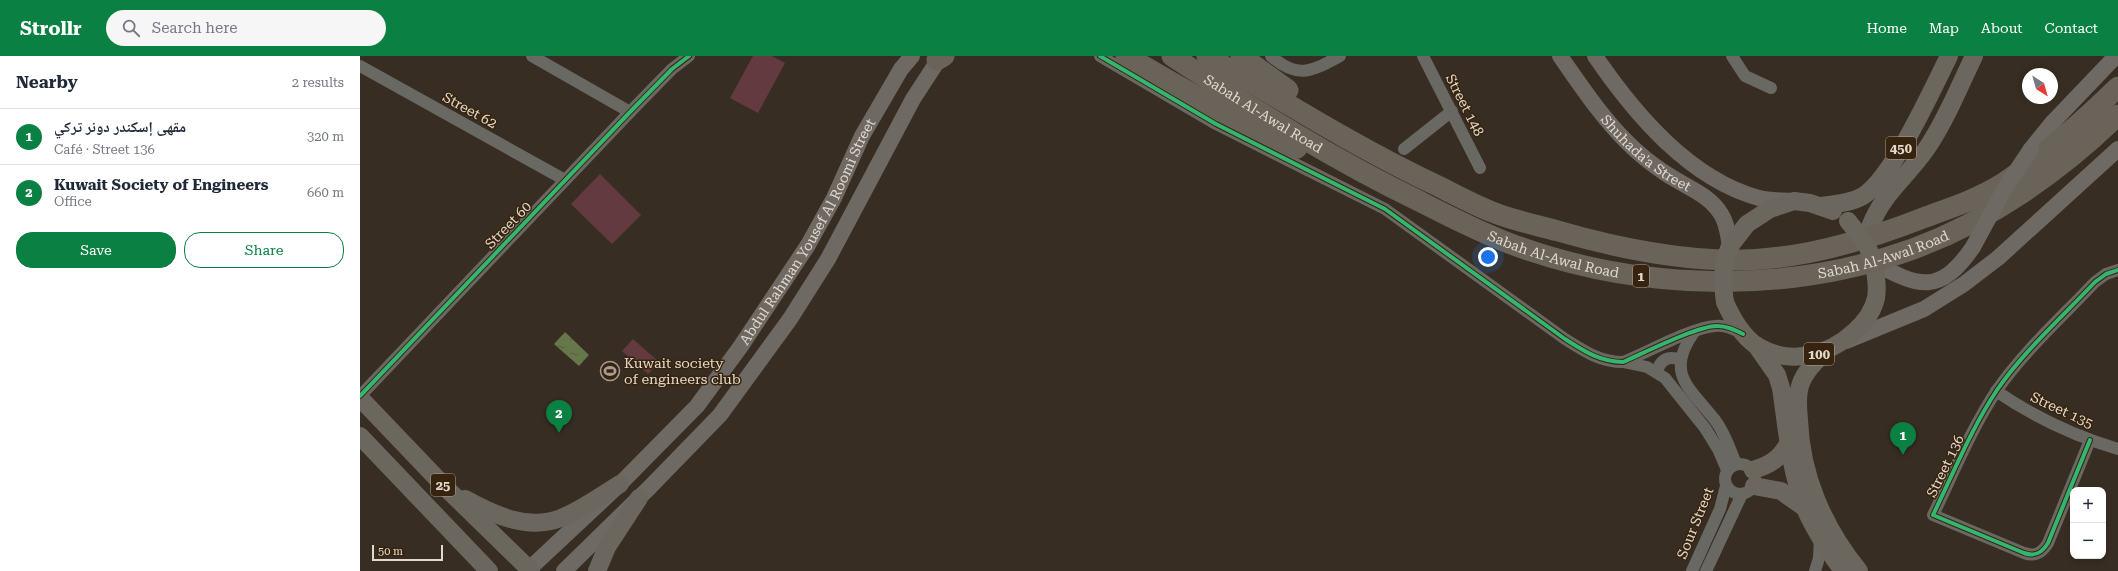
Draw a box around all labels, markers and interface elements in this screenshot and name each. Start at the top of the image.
search box [106,10,386,46]
text: Strollr [20,17,82,40]
icon: search [120,17,142,39]
text: Search here [152,19,238,37]
text: Home [1866,20,1907,36]
text: Map [1929,20,1959,36]
text: About [1981,20,2023,36]
text: Contact [2045,20,2098,36]
north arrow [2022,68,2058,104]
street label: Sabah Al-Awal Road [1201,71,1325,156]
street label: Street 148 [1443,71,1487,139]
text: Nearby [16,72,78,92]
text: 2 results [292,75,344,90]
street label: Street 62 [440,89,500,131]
street label: Shuhada'a Street [1598,111,1694,195]
street label: Abdul Rahman Yousef Al Roomi Street [736,116,878,348]
text: مقهى إسكندر دونر تركي [54,118,186,136]
text: 1 [25,129,33,144]
text: 320 m [307,129,344,144]
road number: 450 [1886,137,1916,159]
text: Café · Street 136 [54,142,155,157]
text: Kuwait Society of Engineers [54,176,269,194]
text: 2 [25,185,33,200]
text: 660 m [307,185,344,200]
text: Office [54,194,92,209]
street label: Street 60 [482,198,534,252]
street label: Sabah Al-Awal Road [1485,227,1620,281]
street label: Sabah Al-Awal Road [1817,227,1951,282]
button: Save [16,232,176,268]
button: Share [184,232,344,268]
your location [1478,247,1498,267]
road number: 1 [1633,265,1649,287]
road number: 100 [1804,343,1834,365]
place label: Kuwait society of engineers club [624,355,741,387]
sports icon: Kuwait society of engineers club [599,360,621,382]
street label: Street 135 [2028,389,2096,432]
pin: 2 [546,400,572,433]
pin: 1 [1890,422,1916,455]
street label: Street 136 [1923,432,1967,500]
road number: 25 [431,474,455,496]
street label: Sour Street [1673,485,1717,561]
map controls [2070,487,2106,559]
button: + [2070,487,2106,523]
button: − [2070,523,2106,559]
scale bar [372,543,443,562]
text: 50 m [378,545,403,558]

